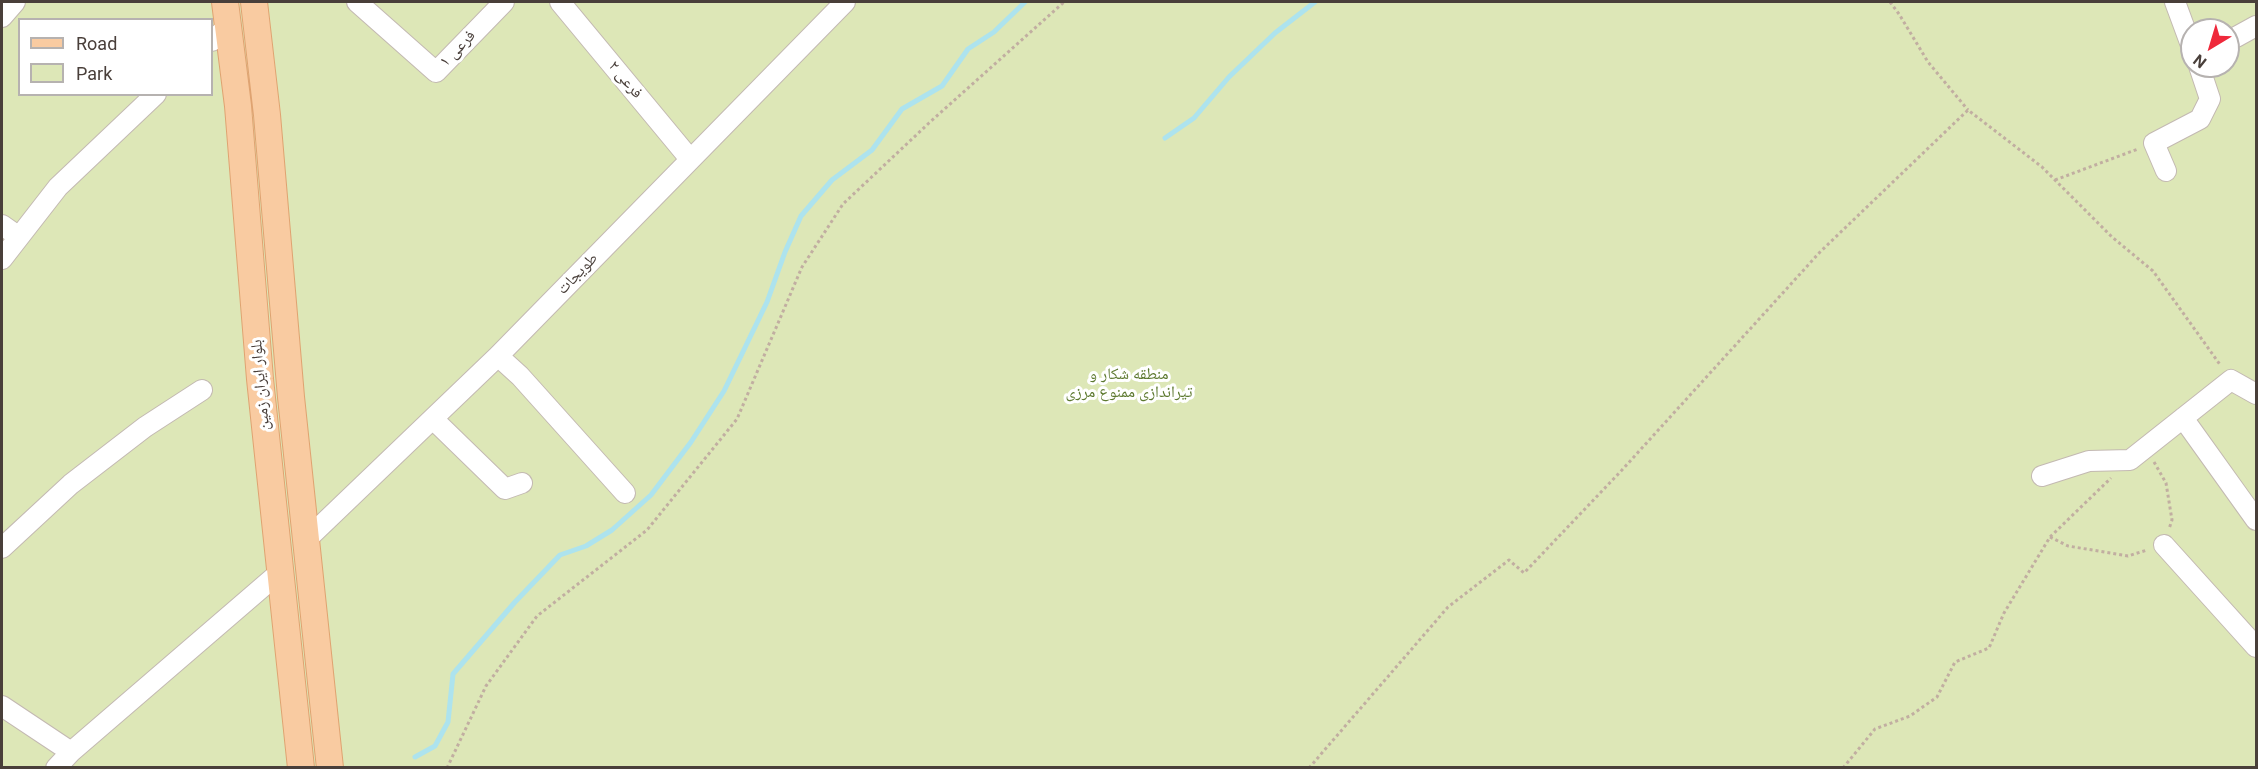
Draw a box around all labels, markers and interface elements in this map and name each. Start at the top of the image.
legend [18,18,213,96]
north arrow [2180,18,2240,78]
street label: فرعی ۱ [436,27,480,71]
text: Road [76,33,117,54]
text: N [2190,50,2210,72]
street label: فرعی ۲ [604,57,646,103]
text: Park [76,63,112,84]
street label: طویجات [554,249,602,299]
street label: بلوار ایران زمین [247,339,275,431]
park label: منطقه شکار و تیراندازی ممنوع مرزی [1066,365,1192,403]

